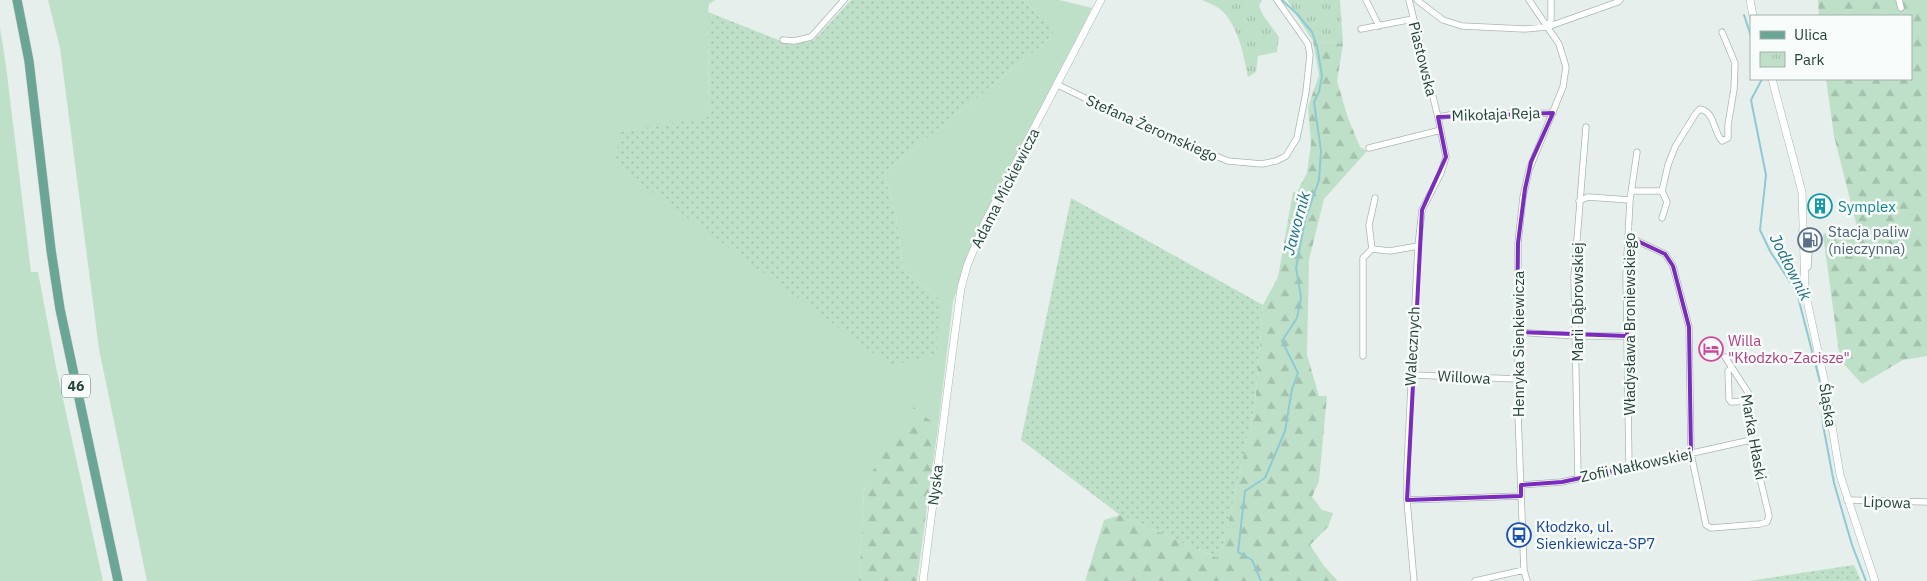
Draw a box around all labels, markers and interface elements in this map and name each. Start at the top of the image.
legend [1750,15,1912,80]
street label: Piastowska [1405,20,1441,98]
text: Ulica [1794,25,1828,44]
text: Park [1794,50,1824,69]
street label: Stefana Żeromskiego [1083,90,1221,166]
street label: Mikołaja Reja [1451,103,1541,125]
street label: Adama Mickiewicza [967,125,1043,251]
water label: Jawornik [1278,188,1314,257]
building icon: Symplex [1807,193,1833,219]
place label: Symplex [1838,197,1896,216]
place label: Stacja paliw (nieczynna) [1828,222,1909,258]
fuel station icon: Stacja paliw (nieczynna) [1797,227,1823,253]
water label: Jodłownik [1766,230,1817,304]
street label: Władysława Broniewskiego [1620,232,1639,416]
street label: Marii Dąbrowskiej [1568,242,1587,362]
street label: Henryka Sienkiewicza [1509,271,1528,417]
street label: Walecznych [1400,306,1424,386]
place label: Willa "Kłodzko-Zacisze" [1728,331,1850,367]
hotel icon: Willa "Kłodzko-Zacisze" [1698,336,1724,362]
street label: Willowa [1437,366,1491,388]
road number: 46 [62,374,90,398]
street label: Śląska [1815,382,1841,428]
street label: Marka Hłaski [1737,393,1771,481]
street label: Zofii Nałkowskiej [1578,444,1694,486]
street label: Nyska [923,463,947,507]
street label: Lipowa [1863,492,1911,512]
place label: Kłodzko, ul. Sienkiewicza-SP7 [1536,517,1655,553]
bus stop icon: Kłodzko, ul. Sienkiewicza-SP7 [1506,522,1532,548]

